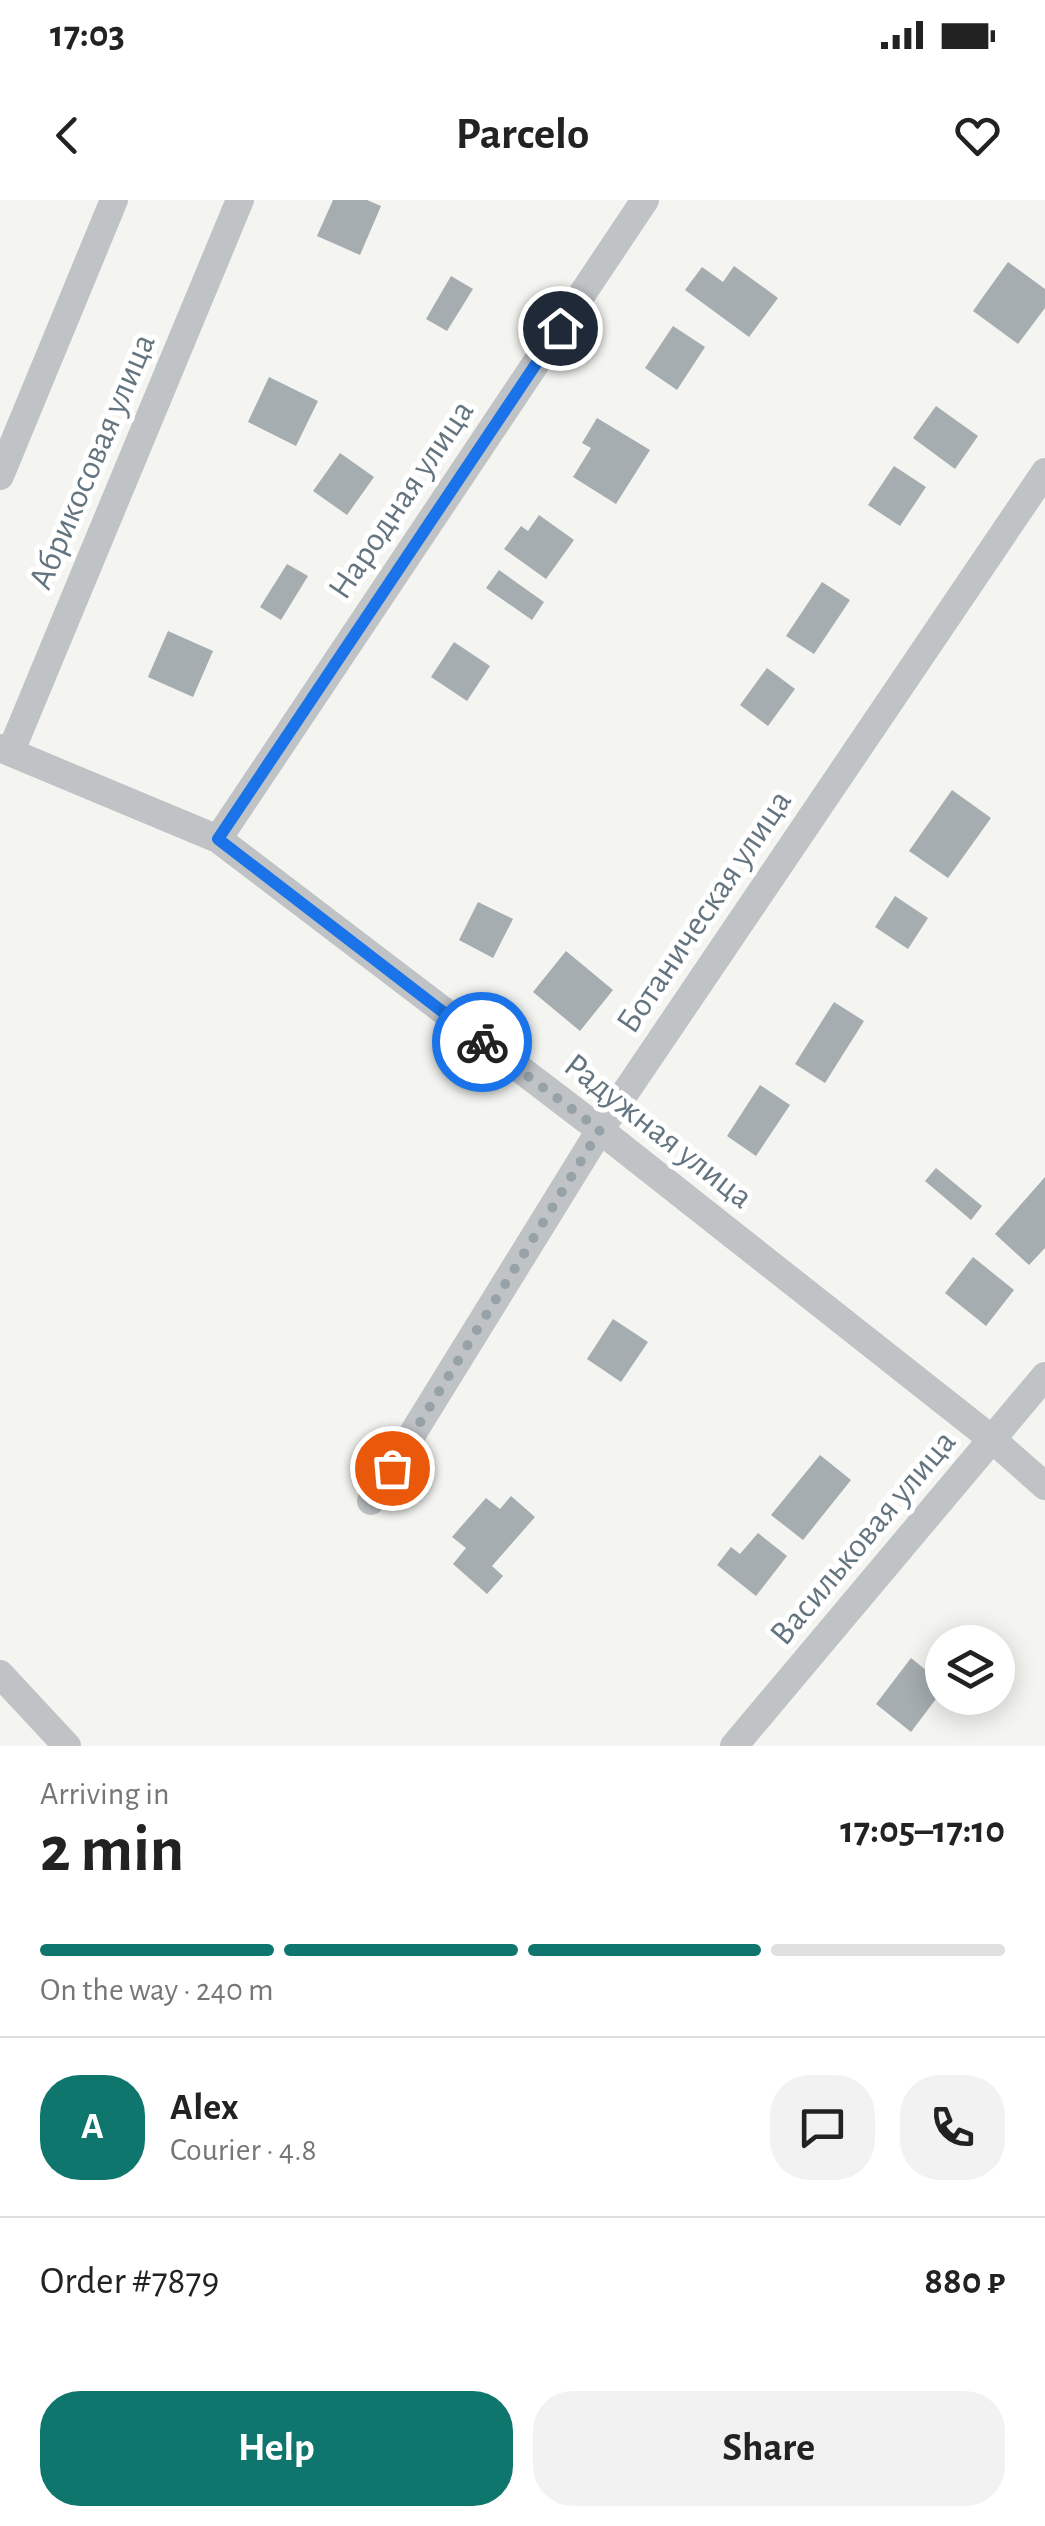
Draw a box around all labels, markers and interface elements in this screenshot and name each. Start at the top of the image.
text: 17:03 [50,16,125,54]
icon: back [40,108,95,163]
icon: heart [950,108,1005,163]
text: Parcelo [456,112,589,157]
pin [518,286,603,371]
icon: home [533,301,588,356]
street label: Абрикосовая улица [23,329,162,594]
street label: Народная улица [322,394,481,606]
street label: Ботаническая улица [610,784,798,1039]
courier [432,992,532,1092]
icon: bike [455,1015,510,1070]
street label: Радужная улица [557,1047,759,1215]
street label: Васильковая улица [764,1424,963,1652]
pin [350,1426,435,1511]
icon: bag [365,1441,420,1496]
map controls [925,1625,1015,1715]
button: layers [925,1625,1015,1715]
text: Arriving in [40,1778,169,1810]
text: 17:05–17:10 [840,1812,1005,1850]
text: 2 min [40,1818,184,1883]
text: On the way · 240 m [40,1974,274,2006]
button: chat [770,2075,875,2180]
button: phone [900,2075,1005,2180]
text: Alex [170,2089,239,2127]
text: A [81,2108,104,2146]
text: Courier · 4.8 [170,2134,317,2166]
text: Order #7879 [40,2263,219,2301]
text: 880 ₽ [924,2263,1005,2301]
button: Help [40,2391,513,2506]
button: Share [533,2391,1005,2506]

